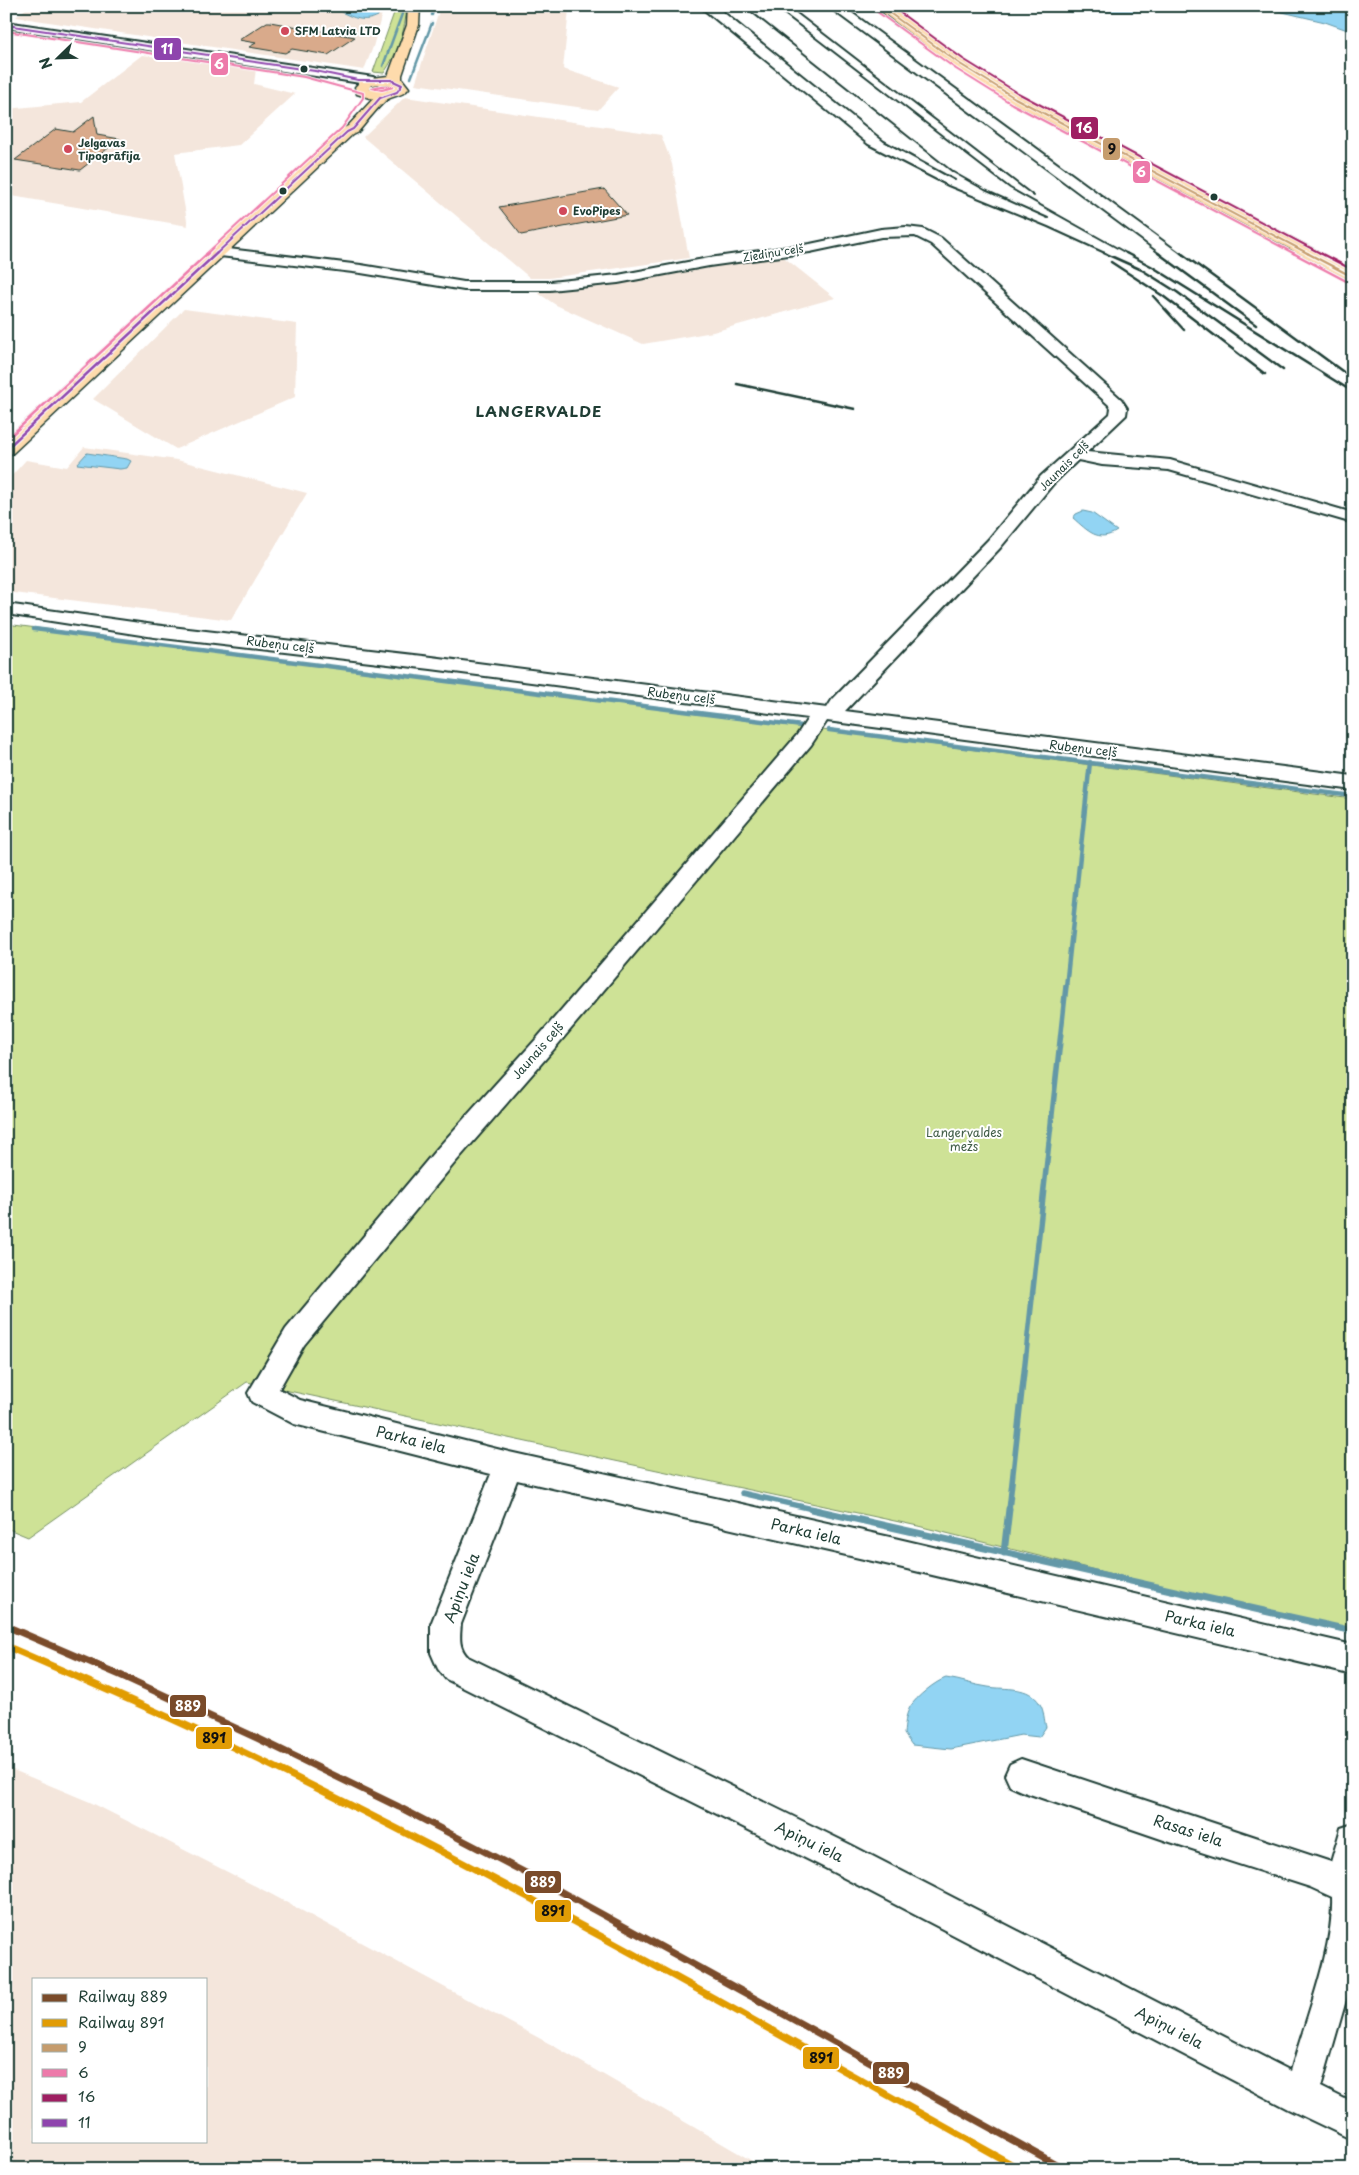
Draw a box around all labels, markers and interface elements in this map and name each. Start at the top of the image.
place label: SFM Latvia LTD [295,22,381,39]
marker: SFM Latvia LTD [279,25,291,37]
north arrow [32,32,82,82]
line badge: 11 [153,37,182,61]
text: 11 [161,38,173,59]
line badge: 6 [210,52,229,76]
text: 6 [214,53,224,74]
text: N [34,54,57,72]
unlabelled marker [299,64,309,74]
line badge: 16 [1070,116,1099,140]
text: 16 [1076,117,1092,138]
place label: Jelgavas Tipogrāfija [78,134,141,164]
line badge: 9 [1102,137,1121,161]
text: 9 [1108,138,1116,159]
marker: Jelgavas Tipogrāfija [62,143,74,155]
line badge: 6 [1132,160,1151,184]
text: 6 [1136,161,1146,182]
unlabelled marker [278,186,288,196]
unlabelled marker [1209,192,1219,202]
place label: EvoPipes [573,202,621,219]
marker: EvoPipes [557,205,569,217]
street label: Ziediņu ceļš [741,239,805,266]
district label: LANGERVALDE [476,399,602,422]
street label: Jaunais ceļš [1035,437,1092,494]
street label: Rubeņu ceļš [245,631,316,657]
street label: Rubeņu ceļš [646,682,717,708]
street label: Rubeņu ceļš [1048,735,1119,761]
street label: Jaunais ceļš [507,1017,568,1083]
park label: Langervaldes mežs [926,1123,1002,1155]
street label: Parka iela [374,1419,450,1459]
street label: Parka iela [769,1511,844,1550]
street label: Apiņu iela [437,1548,485,1626]
street label: Parka iela [1163,1603,1238,1642]
line badge: 889 [169,1694,207,1718]
text: 889 [175,1695,201,1716]
line badge: 891 [195,1726,233,1750]
text: 891 [202,1727,226,1748]
street label: Rasas iela [1151,1808,1227,1852]
street label: Apiņu iela [772,1814,848,1867]
line badge: 889 [524,1870,562,1894]
text: 889 [530,1871,556,1892]
line badge: 891 [534,1899,572,1923]
text: 891 [541,1900,565,1921]
legend [32,1978,208,2142]
text: Railway 889 [78,1984,167,2007]
street label: Apiņu iela [1132,2000,1208,2054]
text: Railway 891 [78,2010,164,2033]
text: 9 [78,2034,87,2057]
line badge: 891 [802,2046,840,2070]
text: 891 [809,2047,833,2068]
text: 6 [78,2060,89,2083]
line badge: 889 [872,2061,910,2085]
text: 889 [878,2062,904,2083]
text: 16 [78,2084,95,2107]
text: 11 [78,2110,91,2133]

